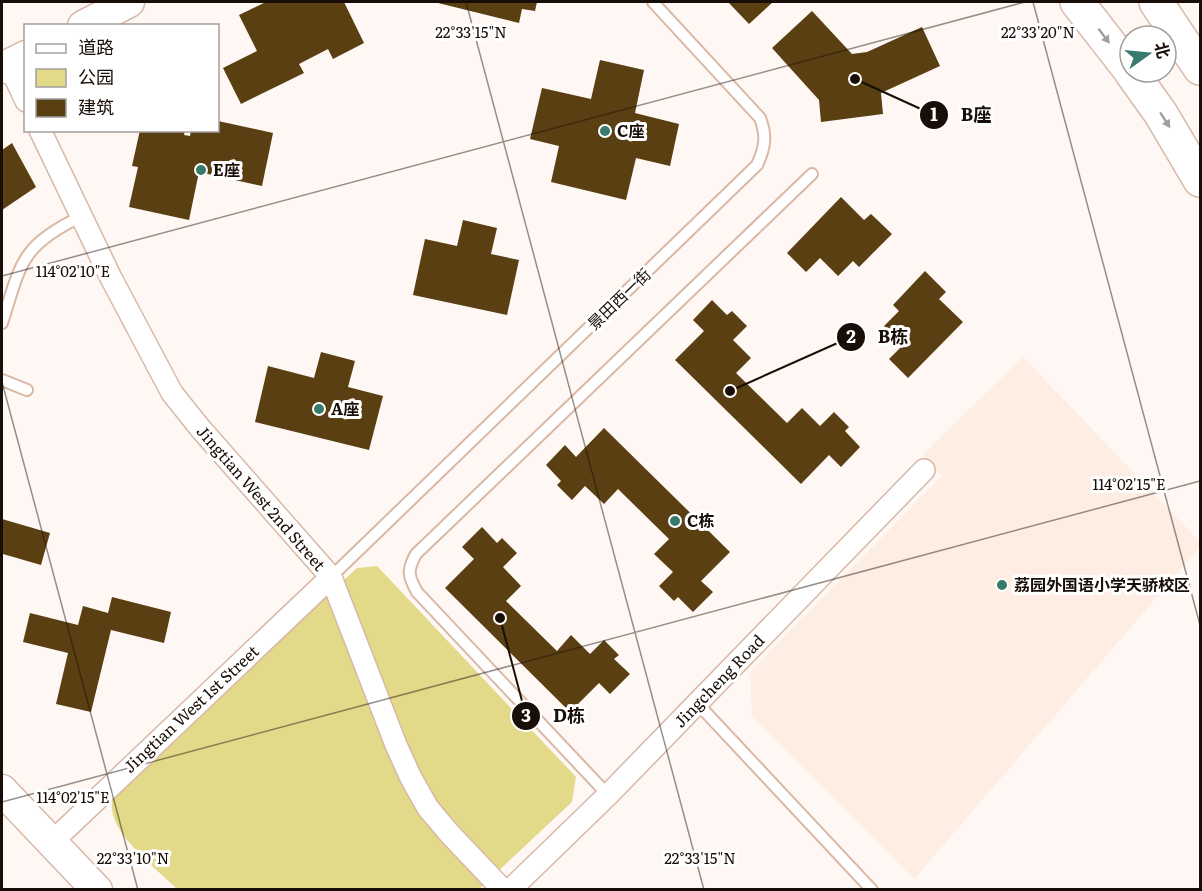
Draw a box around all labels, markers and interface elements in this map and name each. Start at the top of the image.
text: 22°33'15"N [435,20,507,43]
text: 22°33'20"N [1001,20,1075,43]
legend [24,24,219,132]
north arrow [1118,24,1178,84]
one-way arrow [1098,27,1110,43]
text: 道路 [78,33,114,60]
text: 北 [1150,39,1177,61]
text: 公园 [78,63,114,90]
text: 建筑 [78,93,114,120]
callout: B座 [919,97,1003,133]
text: 1 [930,100,938,127]
text: B座 [961,100,991,127]
one-way arrow [1159,112,1170,128]
place label: C座 [617,118,644,142]
marker: C座 [598,124,612,138]
place label: E座 [213,157,240,181]
marker: E座 [194,163,208,177]
text: 114°02'10"E [36,259,110,282]
street label: 景田西一街 [581,262,655,335]
callout: B栋 [836,319,920,355]
text: 2 [846,322,856,349]
text: B栋 [878,322,908,349]
place label: A座 [331,396,359,420]
marker: A座 [312,402,326,416]
street label: Jingtian West 2nd Street [192,419,332,576]
text: 114°02'15"E [1092,472,1166,495]
place label: C栋 [687,508,714,532]
marker: C栋 [668,514,682,528]
place label: 荔园外国语小学天骄校区 [1014,572,1190,596]
marker: 荔园外国语小学天骄校区 [995,578,1009,592]
street label: Jingcheng Road [667,628,769,732]
street label: Jingtian West 1st Street [117,639,264,778]
callout: D栋 [511,698,597,734]
text: 3 [521,701,531,728]
text: D栋 [553,701,585,728]
text: 114°02'15"E [36,785,110,808]
text: 22°33'10"N [97,846,169,869]
text: 22°33'15"N [664,846,736,869]

